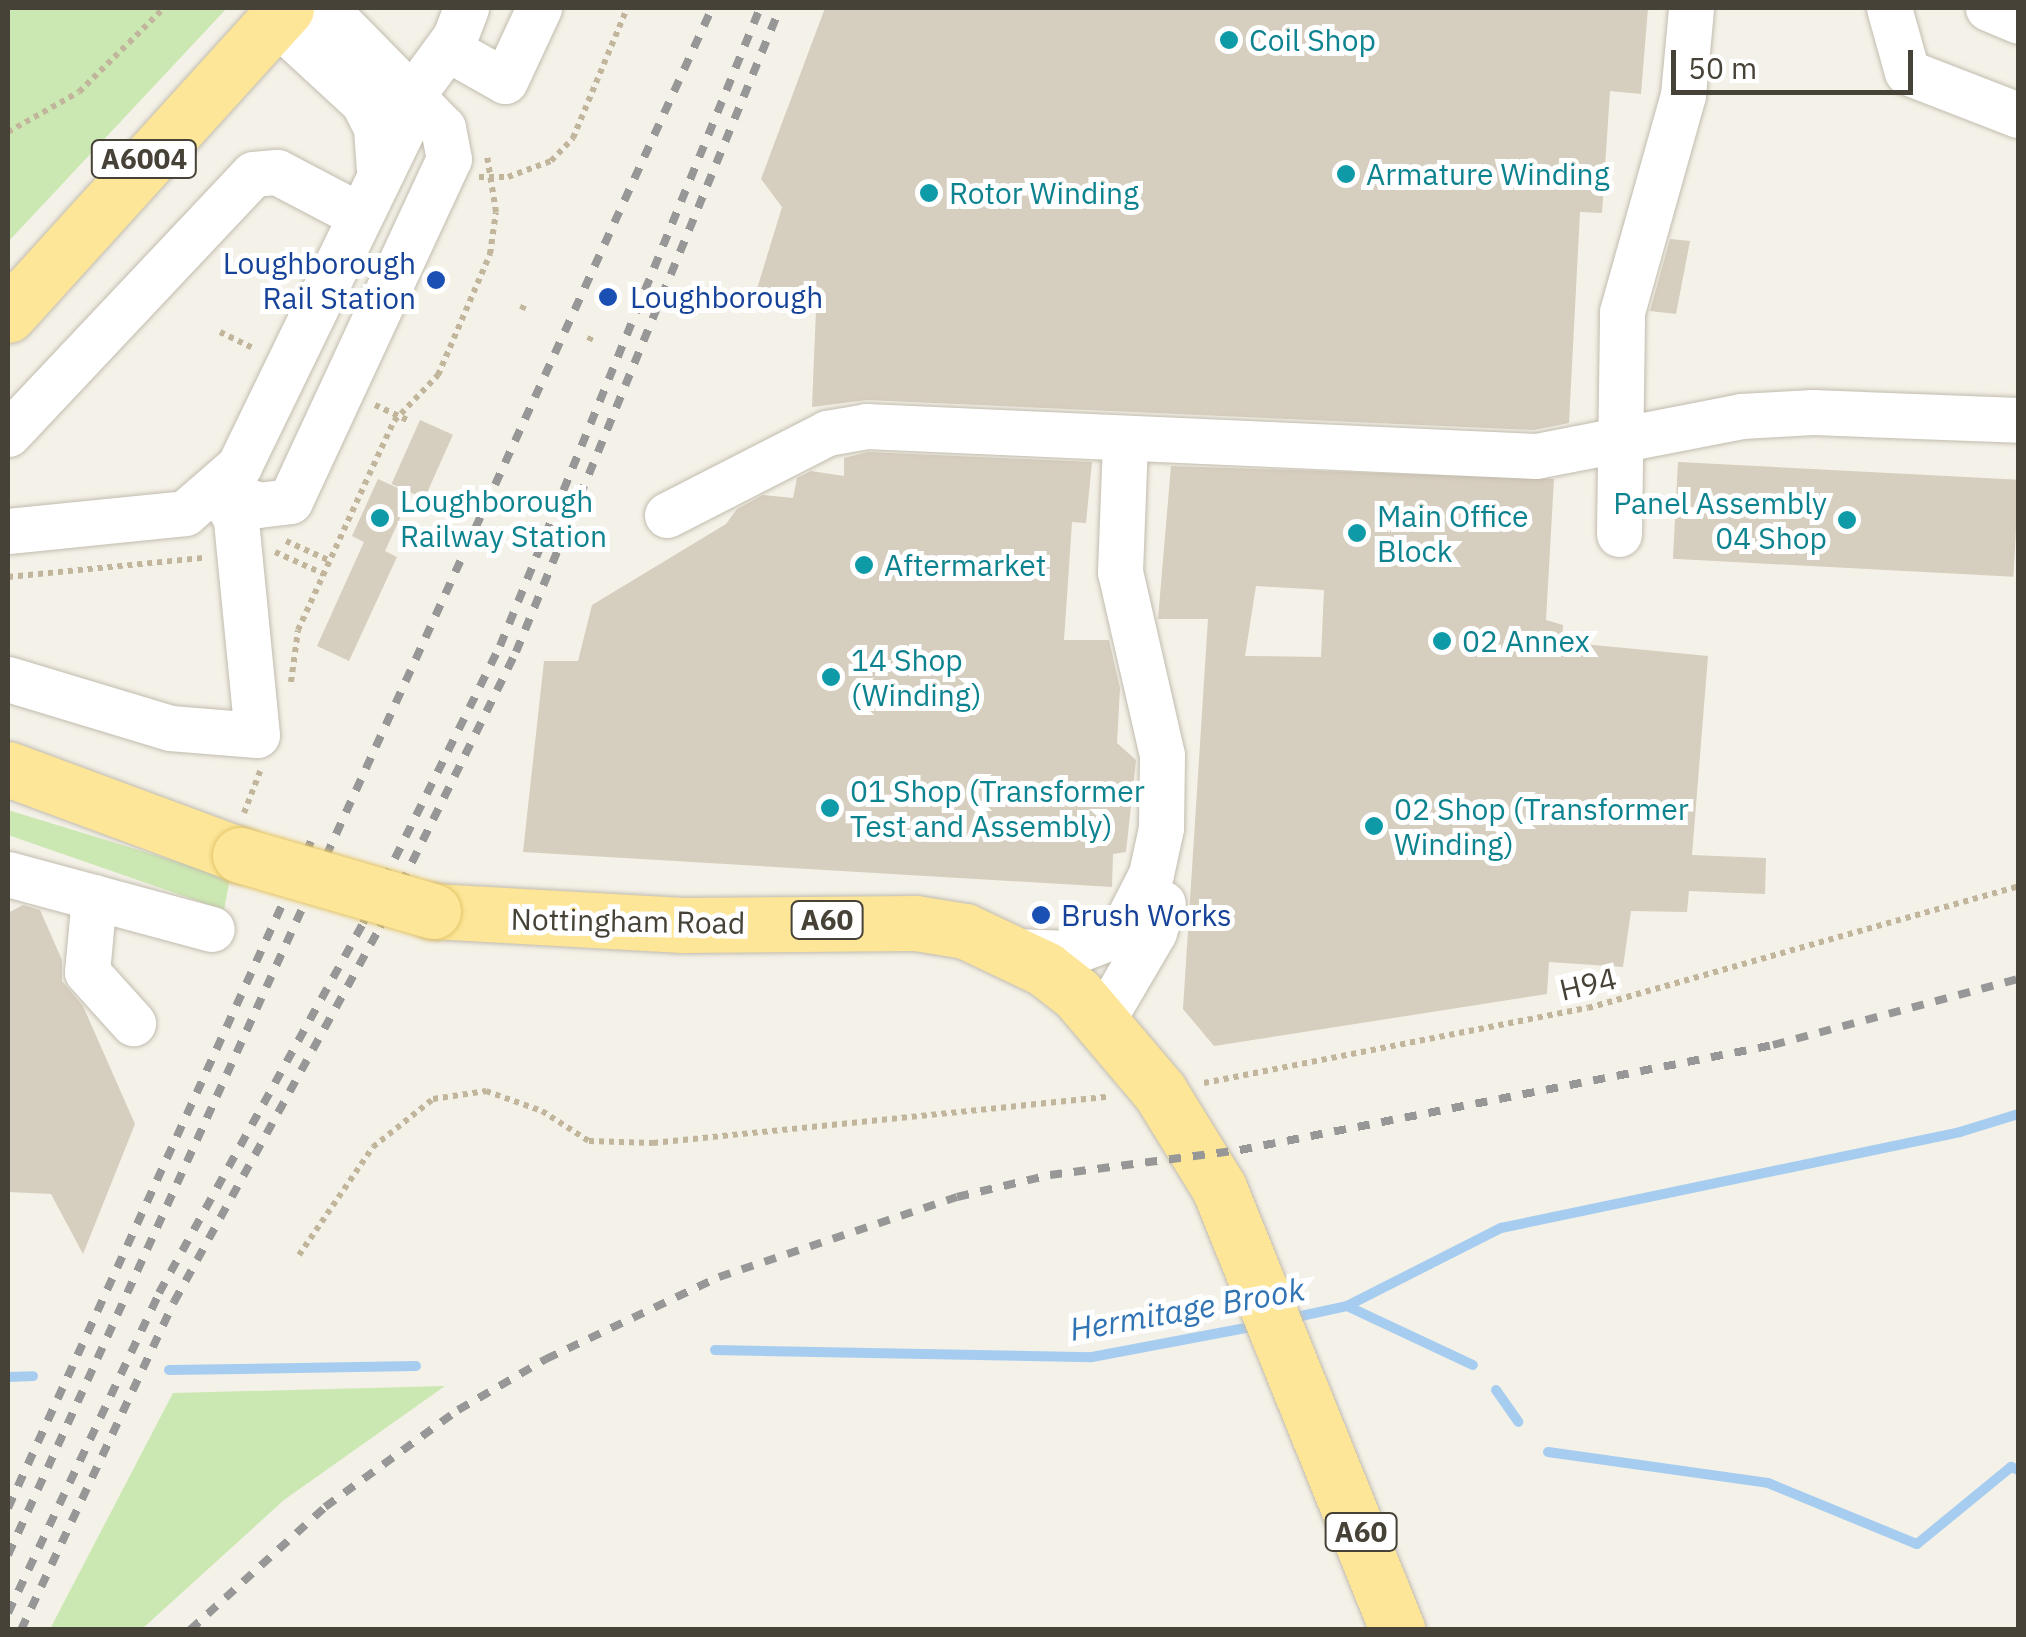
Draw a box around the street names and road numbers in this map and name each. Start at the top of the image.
road number: A6004 [89,136,199,182]
road number: A60 [790,897,864,943]
street label: Nottingham Road [510,901,746,941]
street label: H94 [1556,960,1620,1008]
road number: A60 [1324,1509,1398,1555]

